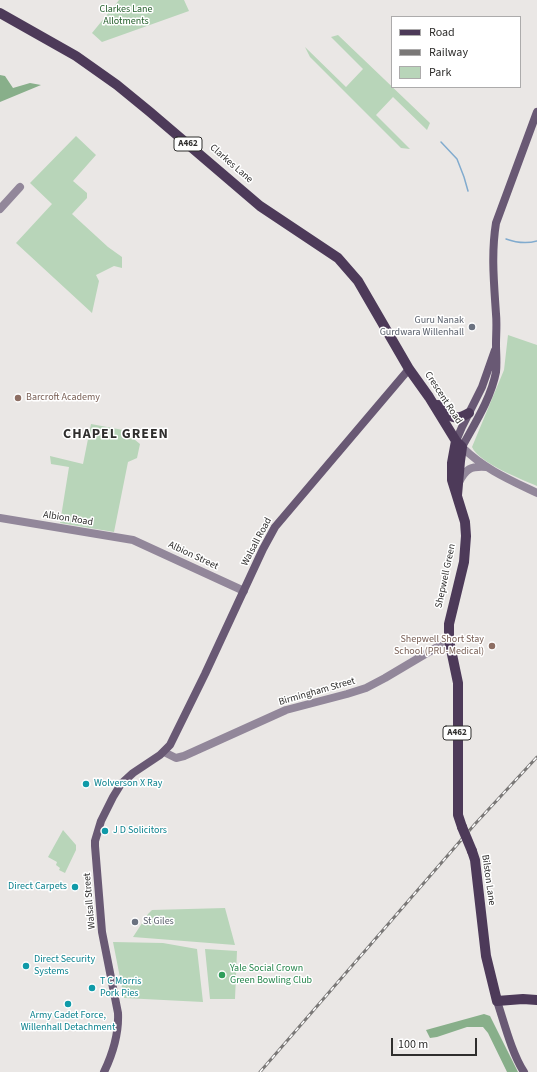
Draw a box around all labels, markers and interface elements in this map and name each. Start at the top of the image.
park label: Clarkes Lane Allotments [99,4,153,28]
legend [391,16,521,88]
text: Road [429,24,455,41]
text: Railway [429,44,468,61]
text: Park [429,64,451,81]
road number: A462 [174,137,202,151]
street label: Clarkes Lane [207,142,255,186]
place label: Guru Nanak Gurdwara Willenhall [380,315,464,338]
marker: Guru Nanak Gurdwara Willenhall [467,322,477,332]
street label: Crescent Road [422,370,464,426]
place label: Barcroft Academy [26,392,100,404]
marker: Barcroft Academy [13,393,23,403]
district label: CHAPEL GREEN [63,427,169,443]
street label: Albion Road [42,509,94,529]
street label: Walsall Road [239,516,275,568]
street label: Albion Street [166,539,220,573]
street label: Shepwell Green [433,543,459,609]
place label: Shepwell Short Stay School (PRU-Medical) [394,634,484,658]
marker: Shepwell Short Stay School (PRU-Medical) [487,641,497,651]
street label: Birmingham Street [277,675,357,709]
road number: A462 [443,726,471,740]
place label: Wolverson X Ray [94,778,162,790]
marker: Wolverson X Ray [81,779,91,789]
place label: J D Solicitors [113,825,167,837]
marker: J D Solicitors [100,826,110,836]
street label: Bilston Lane [478,854,498,906]
street label: Walsall Street [82,872,98,930]
place label: Direct Carpets [8,881,67,893]
marker: Direct Carpets [70,882,80,892]
place label: St Giles [143,916,174,928]
marker: St Giles [130,917,140,927]
place label: Direct Security Systems [34,954,95,978]
marker: Direct Security Systems [21,961,31,971]
place label: Yale Social Crown Green Bowling Club [230,963,312,986]
marker: Yale Social Crown Green Bowling Club [217,970,227,980]
place label: T C Morris Pork Pies [100,976,141,1000]
marker: T C Morris Pork Pies [87,983,97,993]
marker: Army Cadet Force, Willenhall Detachment [63,999,73,1009]
place label: Army Cadet Force, Willenhall Detachment [21,1010,115,1034]
scale bar [393,1030,479,1056]
text: 100 m [398,1036,428,1053]

